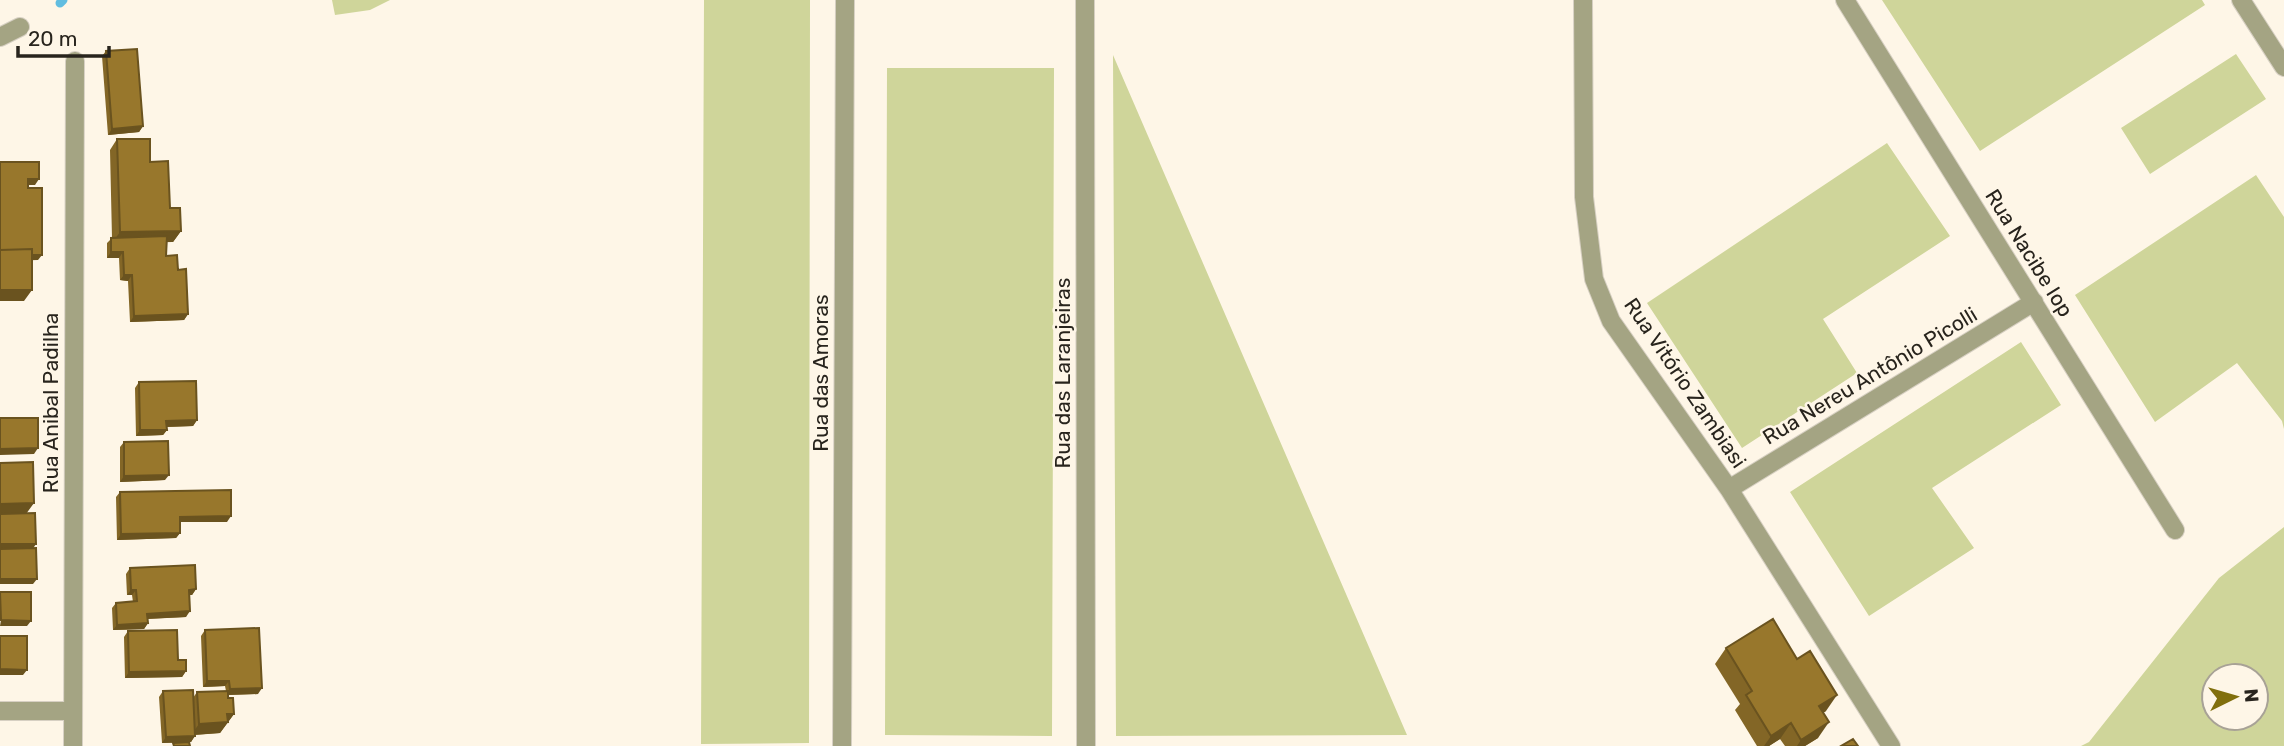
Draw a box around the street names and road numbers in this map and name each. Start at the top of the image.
street label: Rua Nacibe Iop [1980,184,2079,321]
street label: Rua das Laranjeiras [1050,278,1075,468]
street label: Rua Vitório Zambiasi [1619,293,1752,472]
street label: Rua das Amoras [808,294,833,452]
street label: Rua Nereu Antônio Picolli [1758,302,1981,450]
street label: Rua Anibal Padilha [38,313,63,493]

